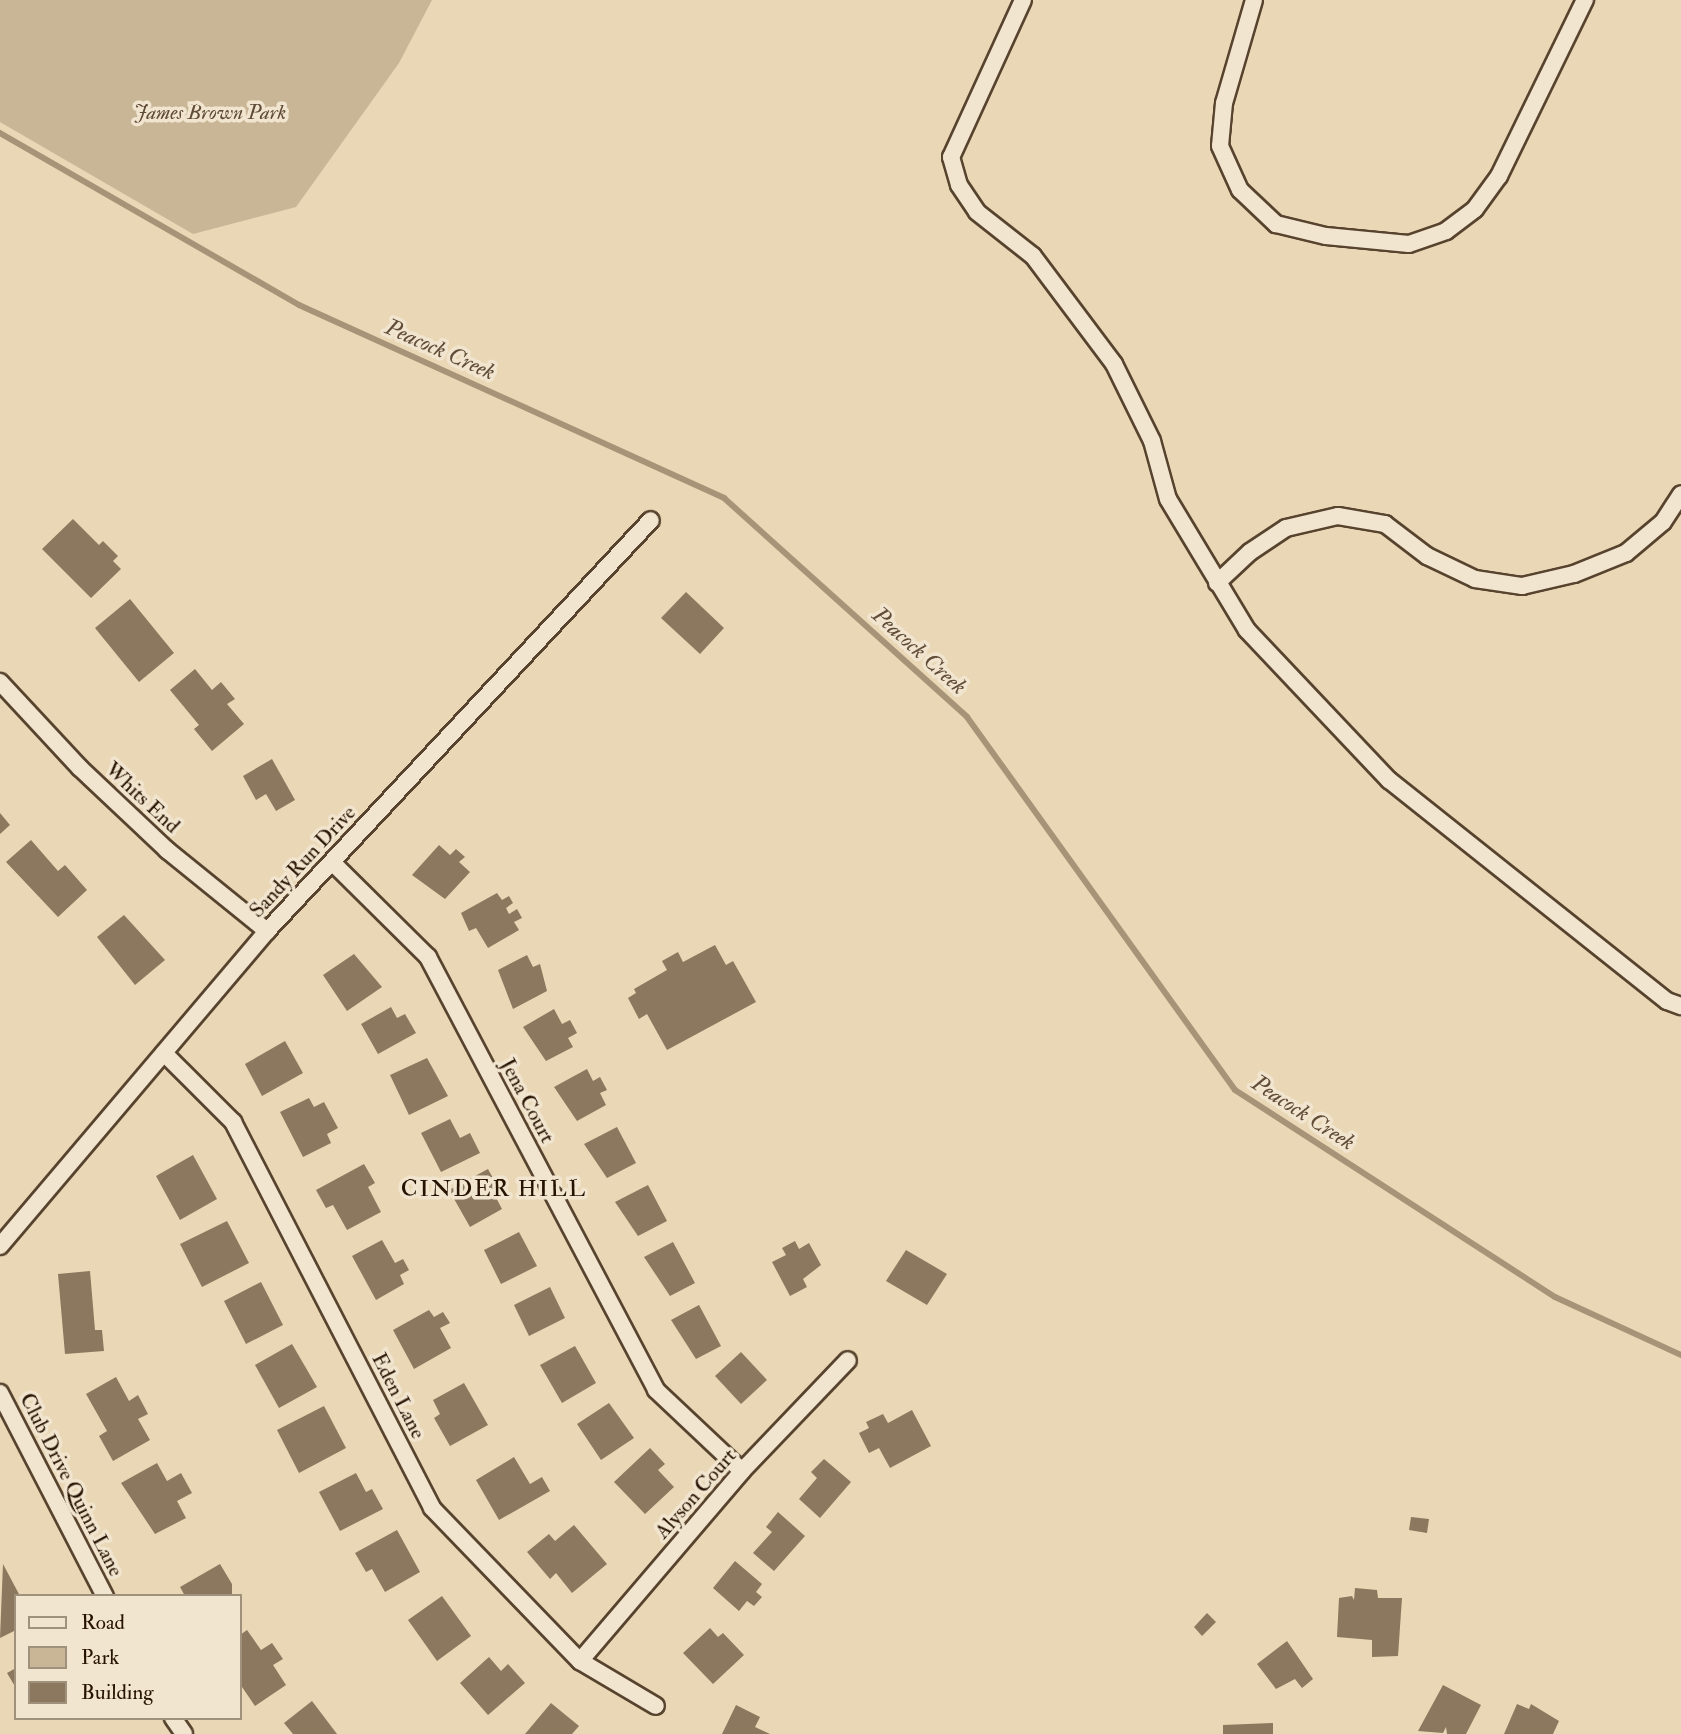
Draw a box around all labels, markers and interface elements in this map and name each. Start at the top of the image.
park label: James Brown Park [134,100,286,126]
water label: Peacock Creek [381,313,499,387]
water label: Peacock Creek [866,601,972,701]
street label: Whits End [100,757,184,839]
street label: Sandy Run Drive [245,801,361,923]
street label: Jena Court [494,1055,560,1147]
water label: Peacock Creek [1246,1069,1360,1157]
district label: CINDER HILL [402,1175,586,1203]
street label: Eden Lane [366,1349,430,1443]
street label: Club Drive Quinn Lane [14,1389,128,1581]
street label: Alyson Court [650,1444,742,1544]
legend [14,1594,242,1720]
text: Road [81,1609,125,1636]
text: Park [81,1644,119,1671]
text: Building [81,1679,154,1706]

